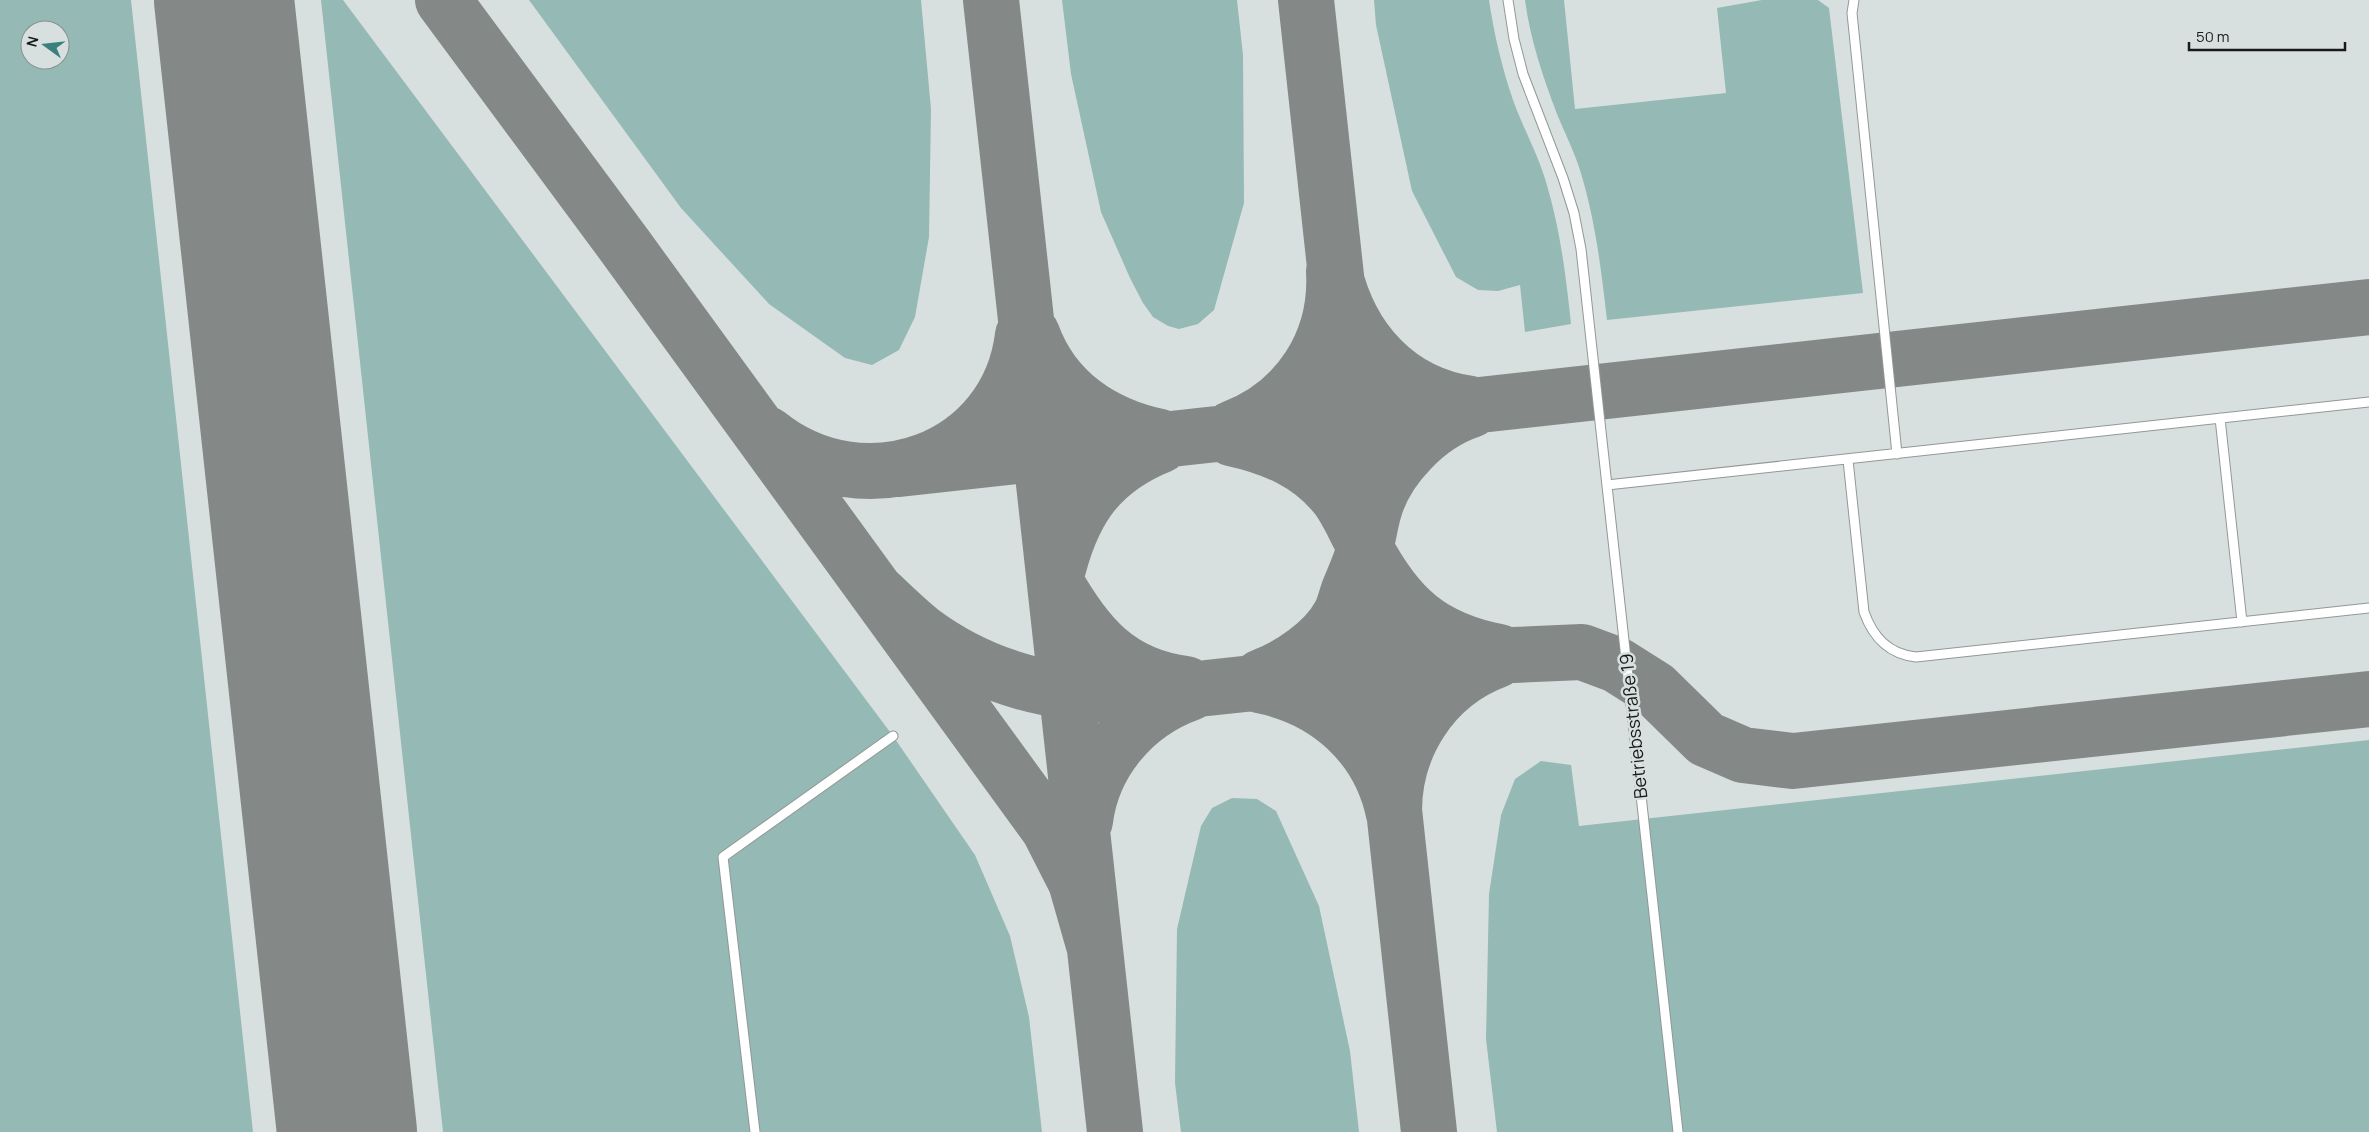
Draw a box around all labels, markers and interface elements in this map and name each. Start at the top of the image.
north arrow [20,20,70,70]
scale bar [2189,20,2345,52]
text: 50 m [2196,26,2230,47]
text: N [21,34,42,49]
street label: Betriebsstraße 19 [1613,652,1653,800]

